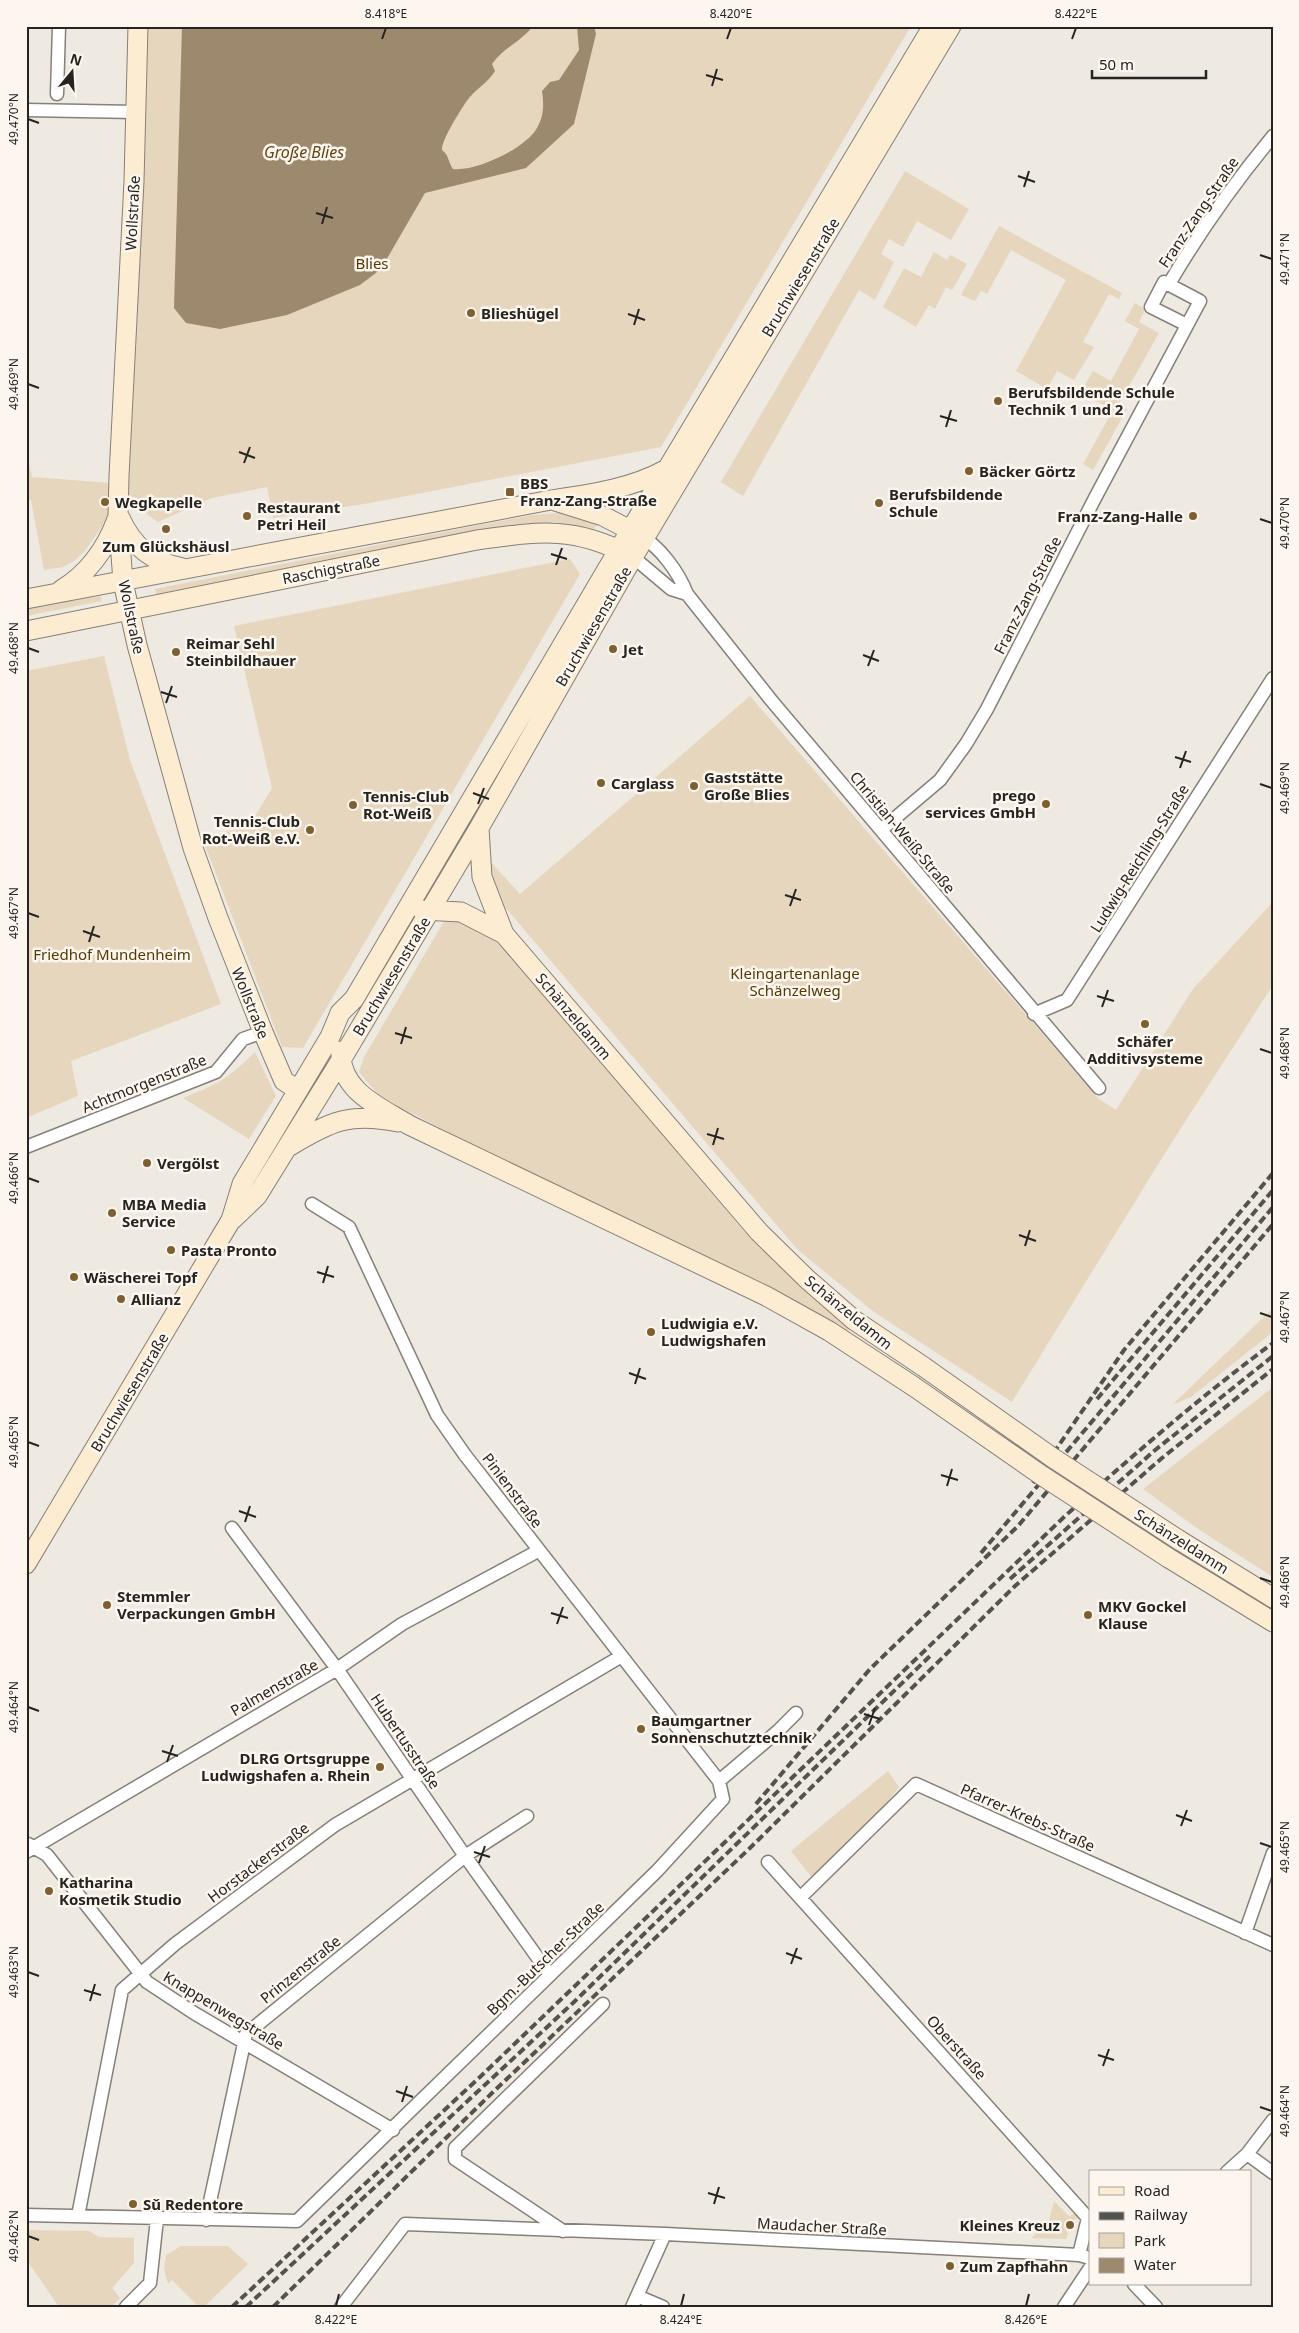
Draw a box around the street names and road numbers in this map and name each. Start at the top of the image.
street label: Franz-Zang-Straße [1154,153,1242,271]
street label: Wollstraße [120,175,144,251]
street label: Bruchwiesenstraße [757,214,843,340]
street label: Franz-Zang-Straße [989,533,1065,657]
street label: Raschigstraße [280,550,382,588]
street label: Bruchwiesenstraße [550,562,636,690]
street label: Wollstraße [114,578,150,656]
street label: Christian-Weiß-Straße [846,767,960,897]
street label: Ludwig-Reichling-Straße [1085,780,1193,936]
street label: Bruchwiesenstraße [348,913,434,1039]
street label: Wollstraße [228,964,274,1042]
street label: Schänzeldamm [532,968,616,1064]
street label: Achtmorgenstraße [79,1049,209,1117]
street label: Schänzeldamm [801,1270,897,1354]
street label: Bruchwiesenstraße [86,1329,172,1455]
street label: Pinienstraße [478,1449,548,1531]
street label: Schänzeldamm [1131,1504,1233,1578]
street label: Palmenstraße [227,1654,321,1720]
street label: Hubertusstraße [367,1689,445,1793]
street label: Pfarrer-Krebs-Straße [958,1778,1098,1856]
street label: Horstackerstraße [203,1817,313,1907]
street label: Bgm.-Butscher-Straße [482,1897,608,2019]
street label: Prinzenstraße [256,1930,344,2008]
street label: Knappenwegstraße [160,1966,288,2054]
street label: Oberstraße [923,2010,991,2084]
street label: Maudacher Straße [757,2213,887,2239]

